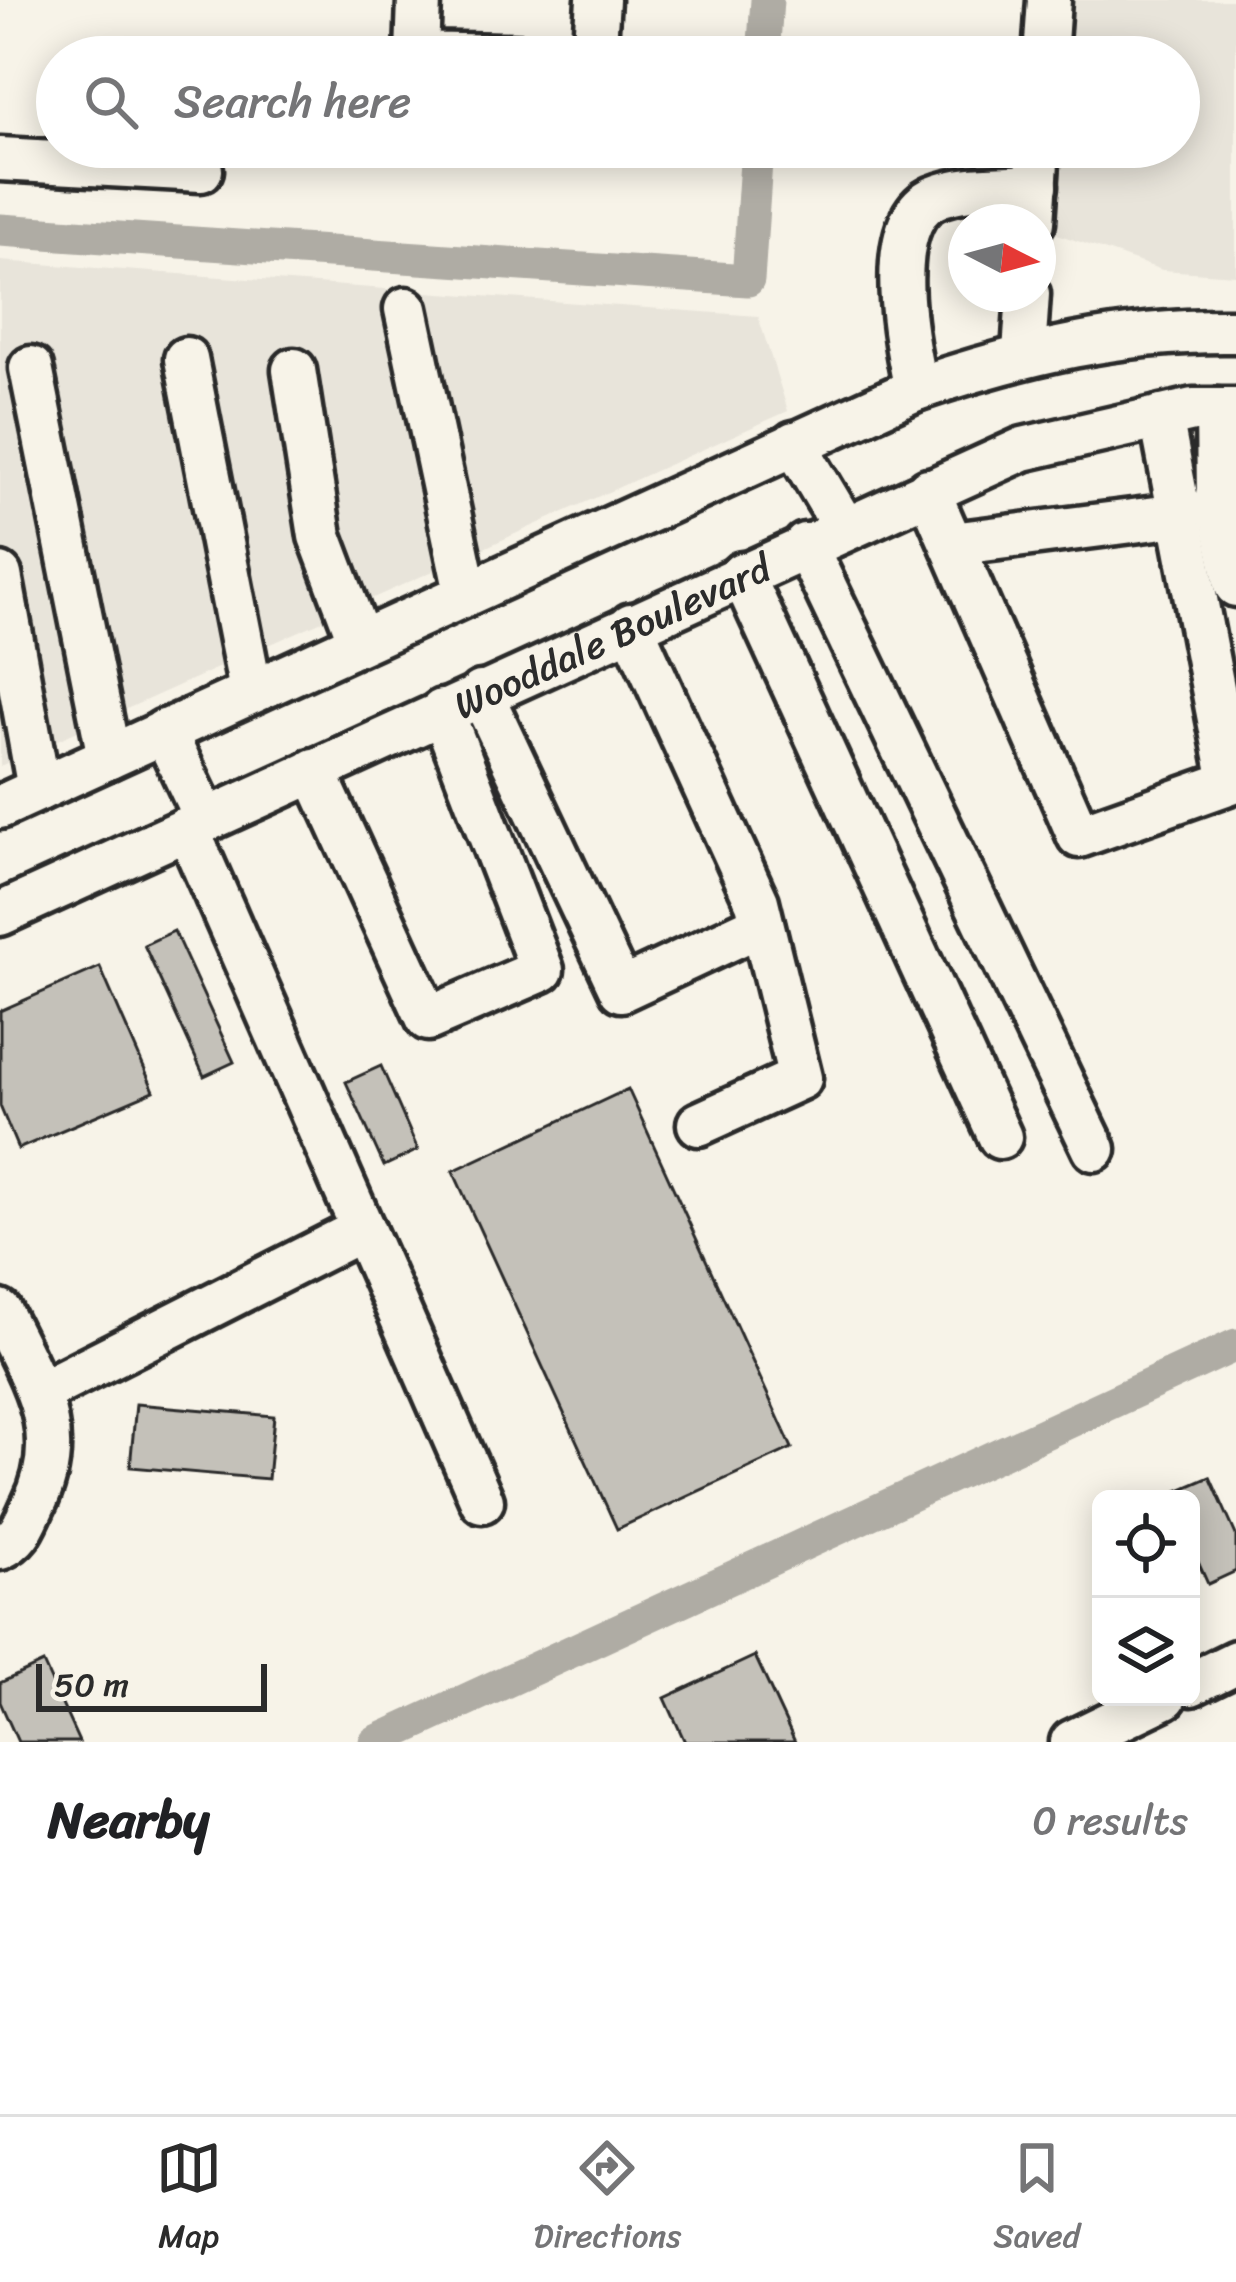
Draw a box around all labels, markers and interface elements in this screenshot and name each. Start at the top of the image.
search box [36,36,1200,168]
text: Search here [174,62,411,142]
icon: search [78,69,144,135]
north arrow [948,204,1056,312]
street label: Wooddale Boulevard [442,533,784,738]
map controls [1092,1490,1200,1706]
button: locate [1092,1490,1200,1598]
button: layers [1092,1598,1200,1706]
text: 50 m [54,1656,129,1714]
scale bar [36,1658,267,1711]
text: Nearby [48,1775,209,1865]
text: 0 results [1032,1786,1188,1855]
tab: Map [156,2135,222,2265]
tab: Directions [534,2135,681,2265]
tab: Saved [993,2135,1080,2265]

